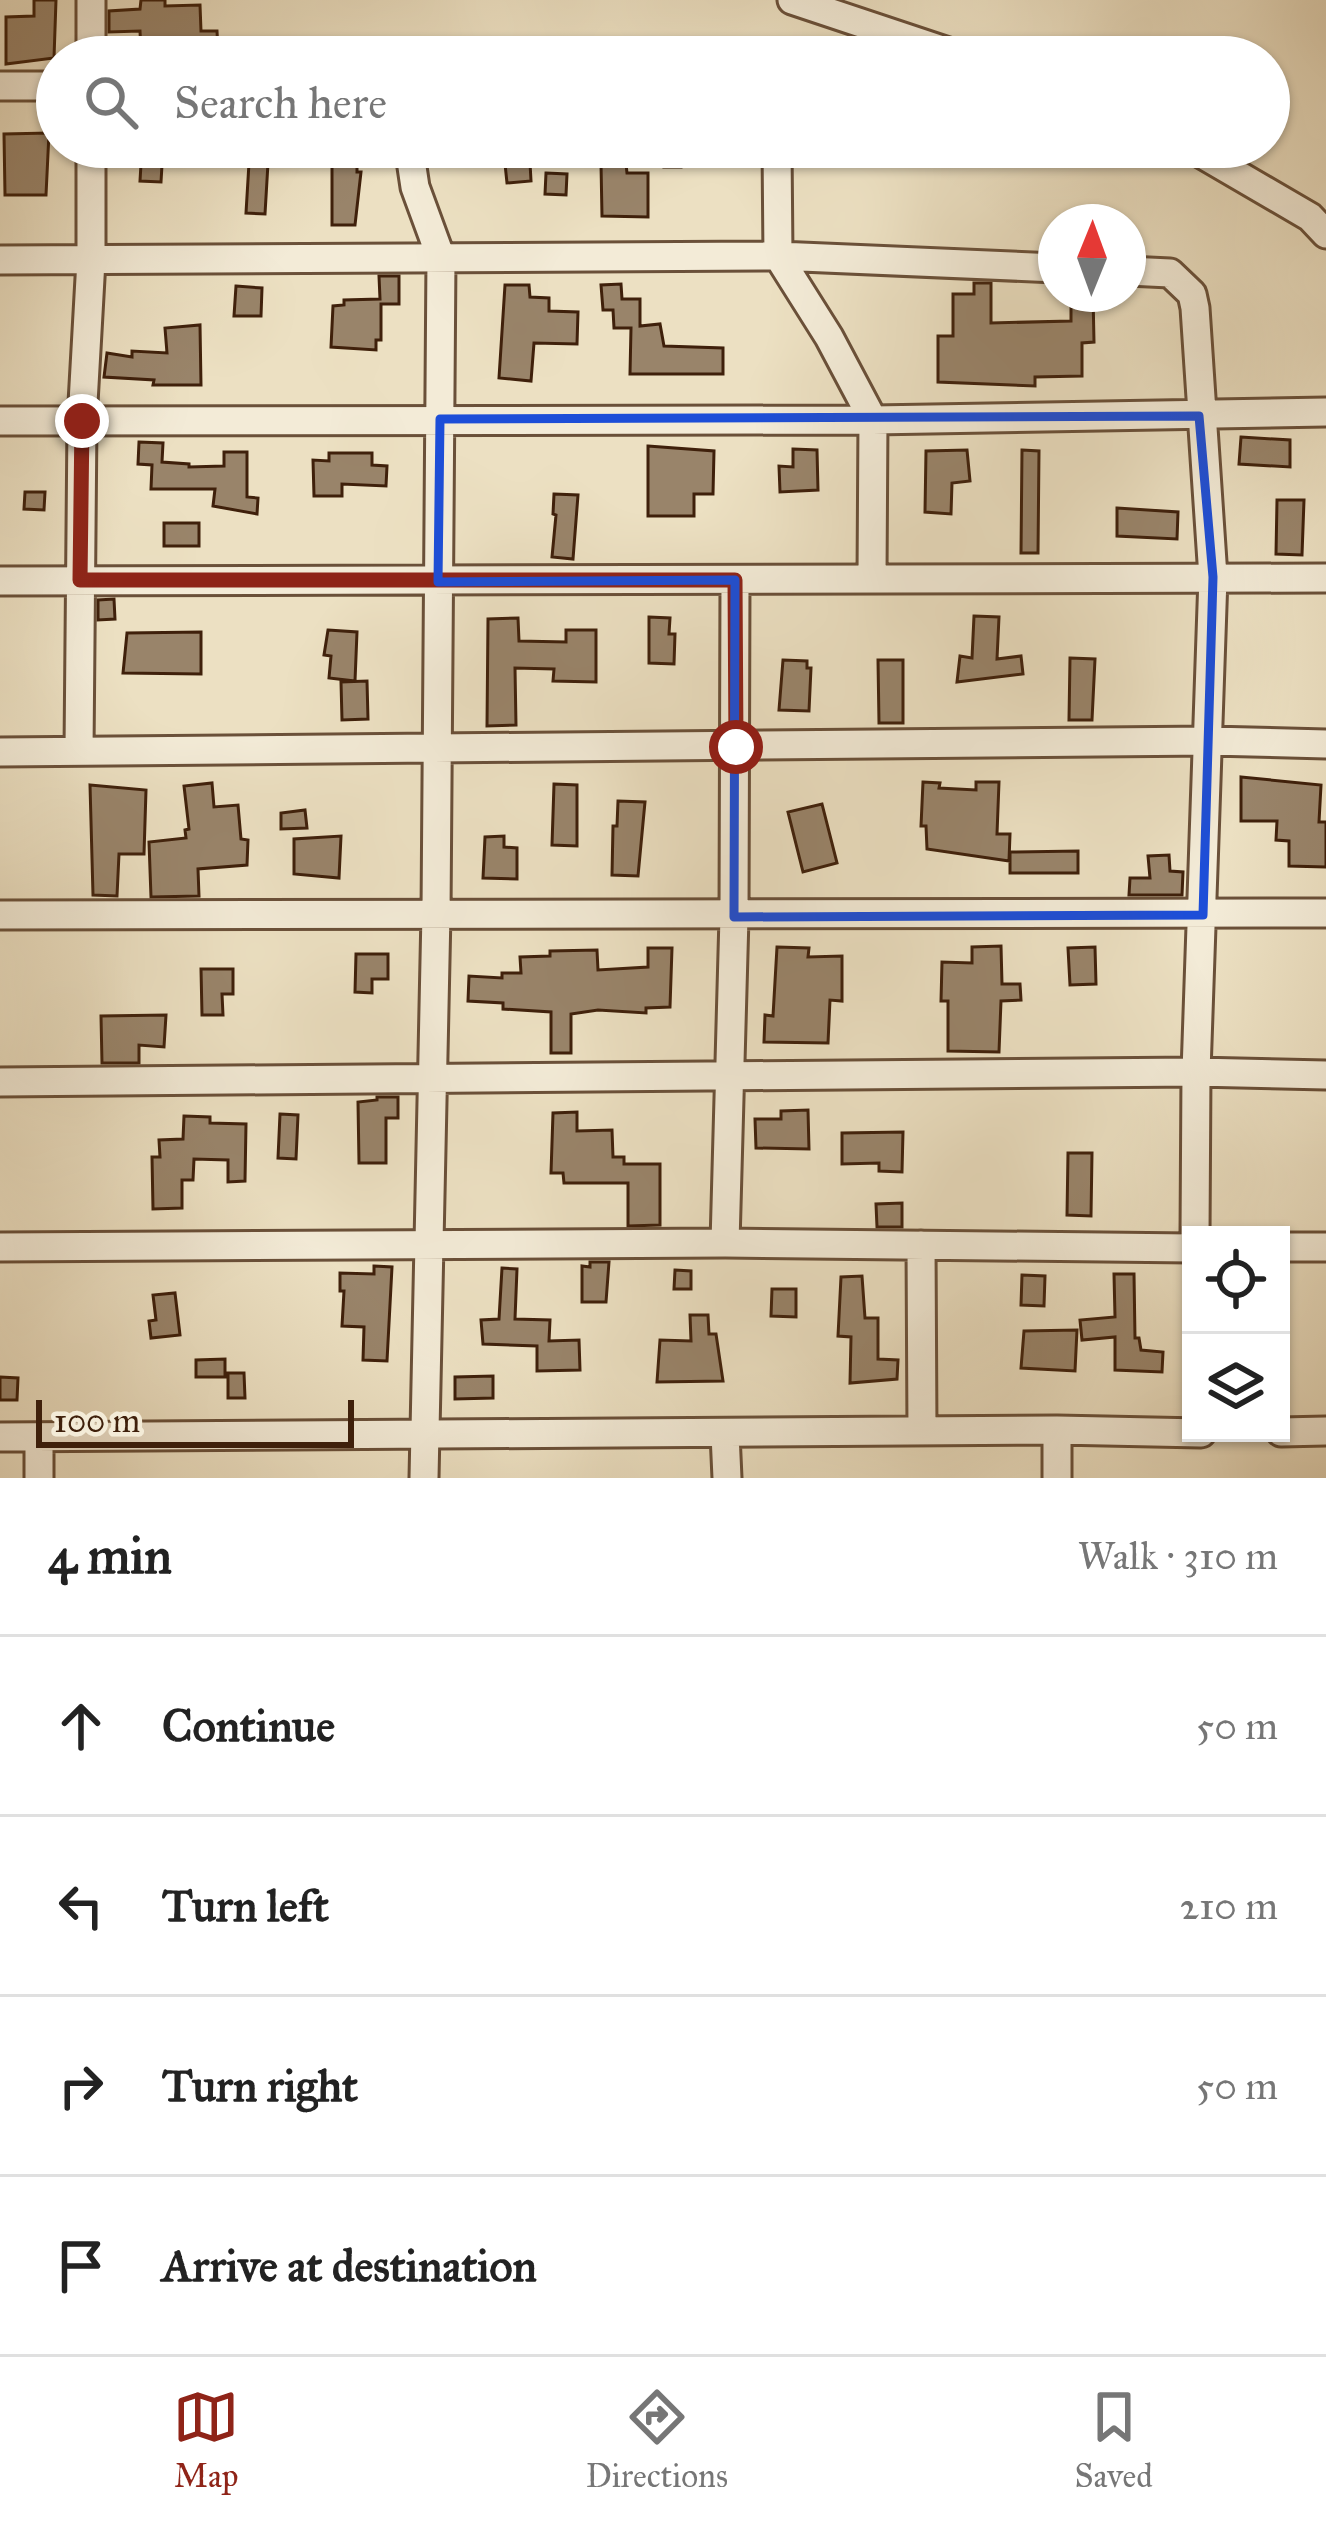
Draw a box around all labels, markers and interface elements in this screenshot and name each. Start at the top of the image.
search box [36,36,1290,168]
icon: search [78,69,144,135]
text: Search here [174,75,387,130]
north arrow [1038,204,1146,312]
route end [55,394,109,448]
route start [709,720,763,774]
map controls [1182,1226,1290,1442]
button: locate [1182,1226,1290,1334]
button: layers [1182,1334,1290,1442]
scale bar [36,1394,354,1447]
text: 100 m [54,1401,140,1441]
text: 4 min [48,1525,172,1587]
text: Walk · 310 m [1078,1532,1278,1580]
icon: ahead [48,1693,114,1759]
text: Continue [162,1698,335,1753]
text: 50 m [1196,1702,1278,1750]
icon: left [48,1873,114,1939]
text: Turn left [162,1878,329,1933]
text: 210 m [1180,1882,1278,1930]
icon: right [48,2053,114,2119]
text: Turn right [162,2058,358,2113]
text: 50 m [1196,2062,1278,2110]
icon: arrive [48,2233,114,2299]
text: Arrive at destination [162,2238,537,2293]
tab: Map [173,2384,239,2496]
tab: Directions [586,2384,728,2496]
tab: Saved [1074,2384,1153,2496]

